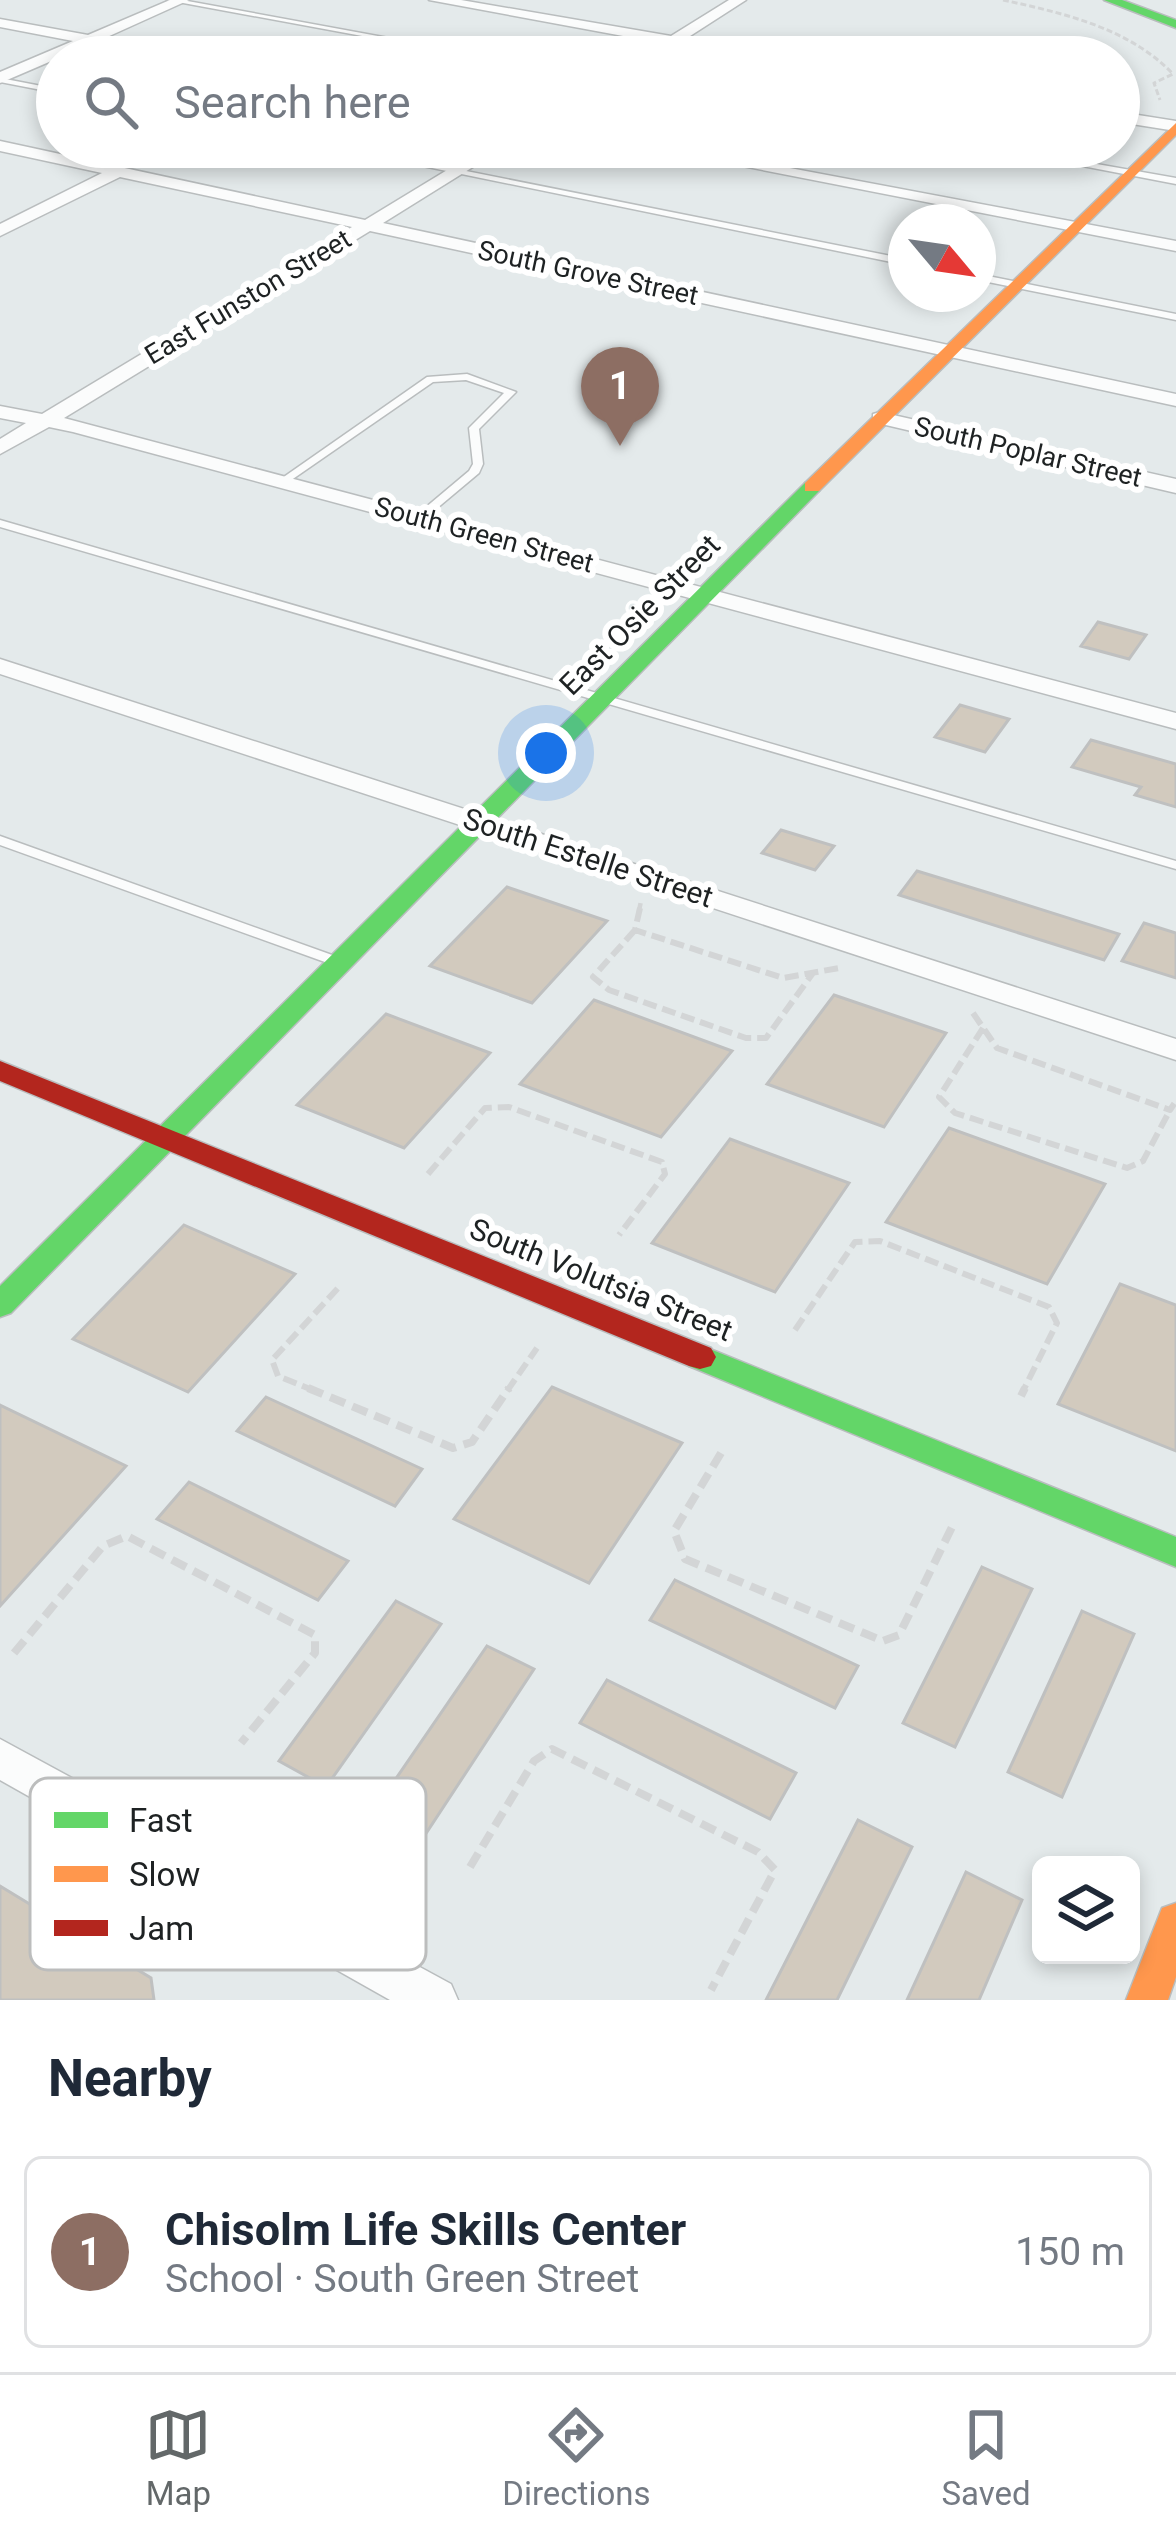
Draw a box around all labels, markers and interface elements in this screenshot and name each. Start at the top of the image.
search box [36,36,1140,168]
icon: search [78,69,144,135]
text: Search here [174,76,411,129]
north arrow [888,204,996,312]
street label: East Funston Street [139,223,357,371]
street label: South Grove Street [475,234,701,312]
pin: 1 [581,347,659,446]
street label: South Poplar Street [911,410,1145,494]
street label: South Green Street [371,490,597,580]
street label: East Osie Street [552,527,727,702]
your location [516,723,576,783]
street label: South Estelle Street [459,801,717,914]
street label: South Volutsia Street [465,1211,738,1348]
legend [30,1778,426,1970]
text: Fast [129,1801,192,1840]
text: Slow [129,1855,200,1894]
map controls [1032,1856,1140,1964]
button: layers [1032,1856,1140,1964]
text: Jam [129,1909,194,1948]
text: Nearby [48,2049,212,2108]
text: Chisolm Life Skills Center [165,2203,686,2256]
text: 1 [79,2229,101,2275]
text: 150 m [1015,2229,1125,2275]
text: School · South Green Street [165,2256,639,2302]
tab: Map [145,2402,211,2513]
tab: Directions [502,2402,651,2513]
tab: Saved [941,2402,1031,2513]

